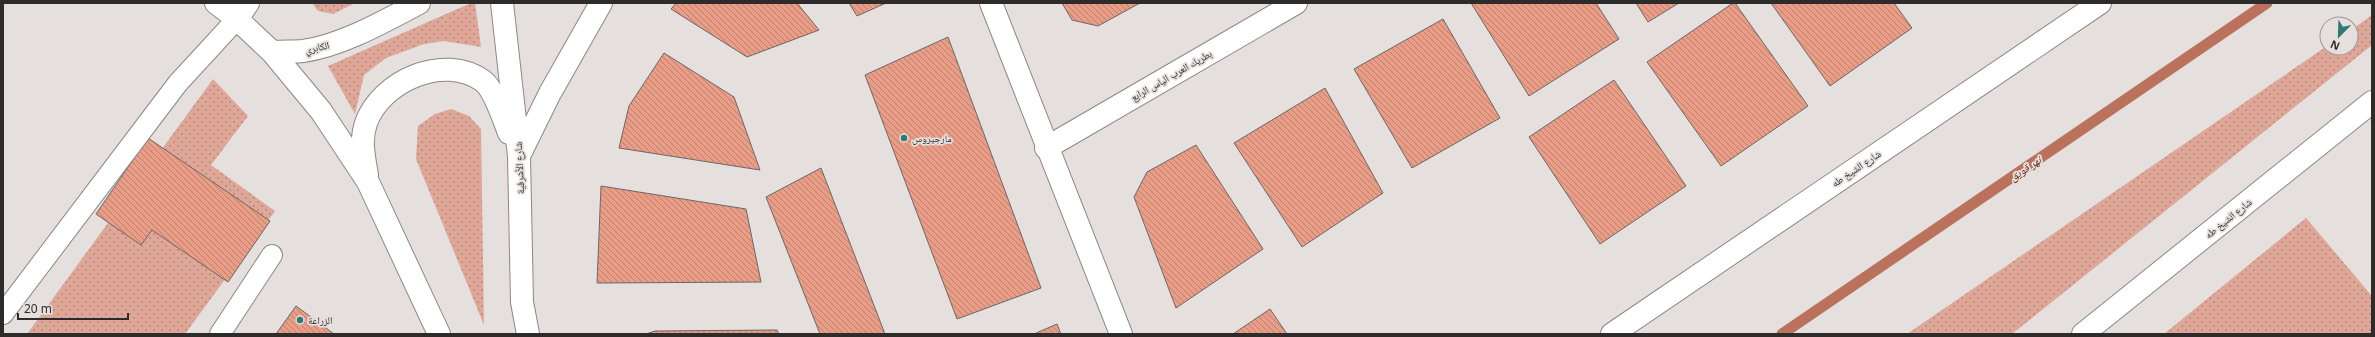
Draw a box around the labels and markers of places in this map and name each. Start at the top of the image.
place label: مارجيروس [912,131,952,145]
marker: مارجيروس [899,133,909,143]
place label: الزراعة [308,313,332,327]
marker: الزراعة [295,315,305,325]

